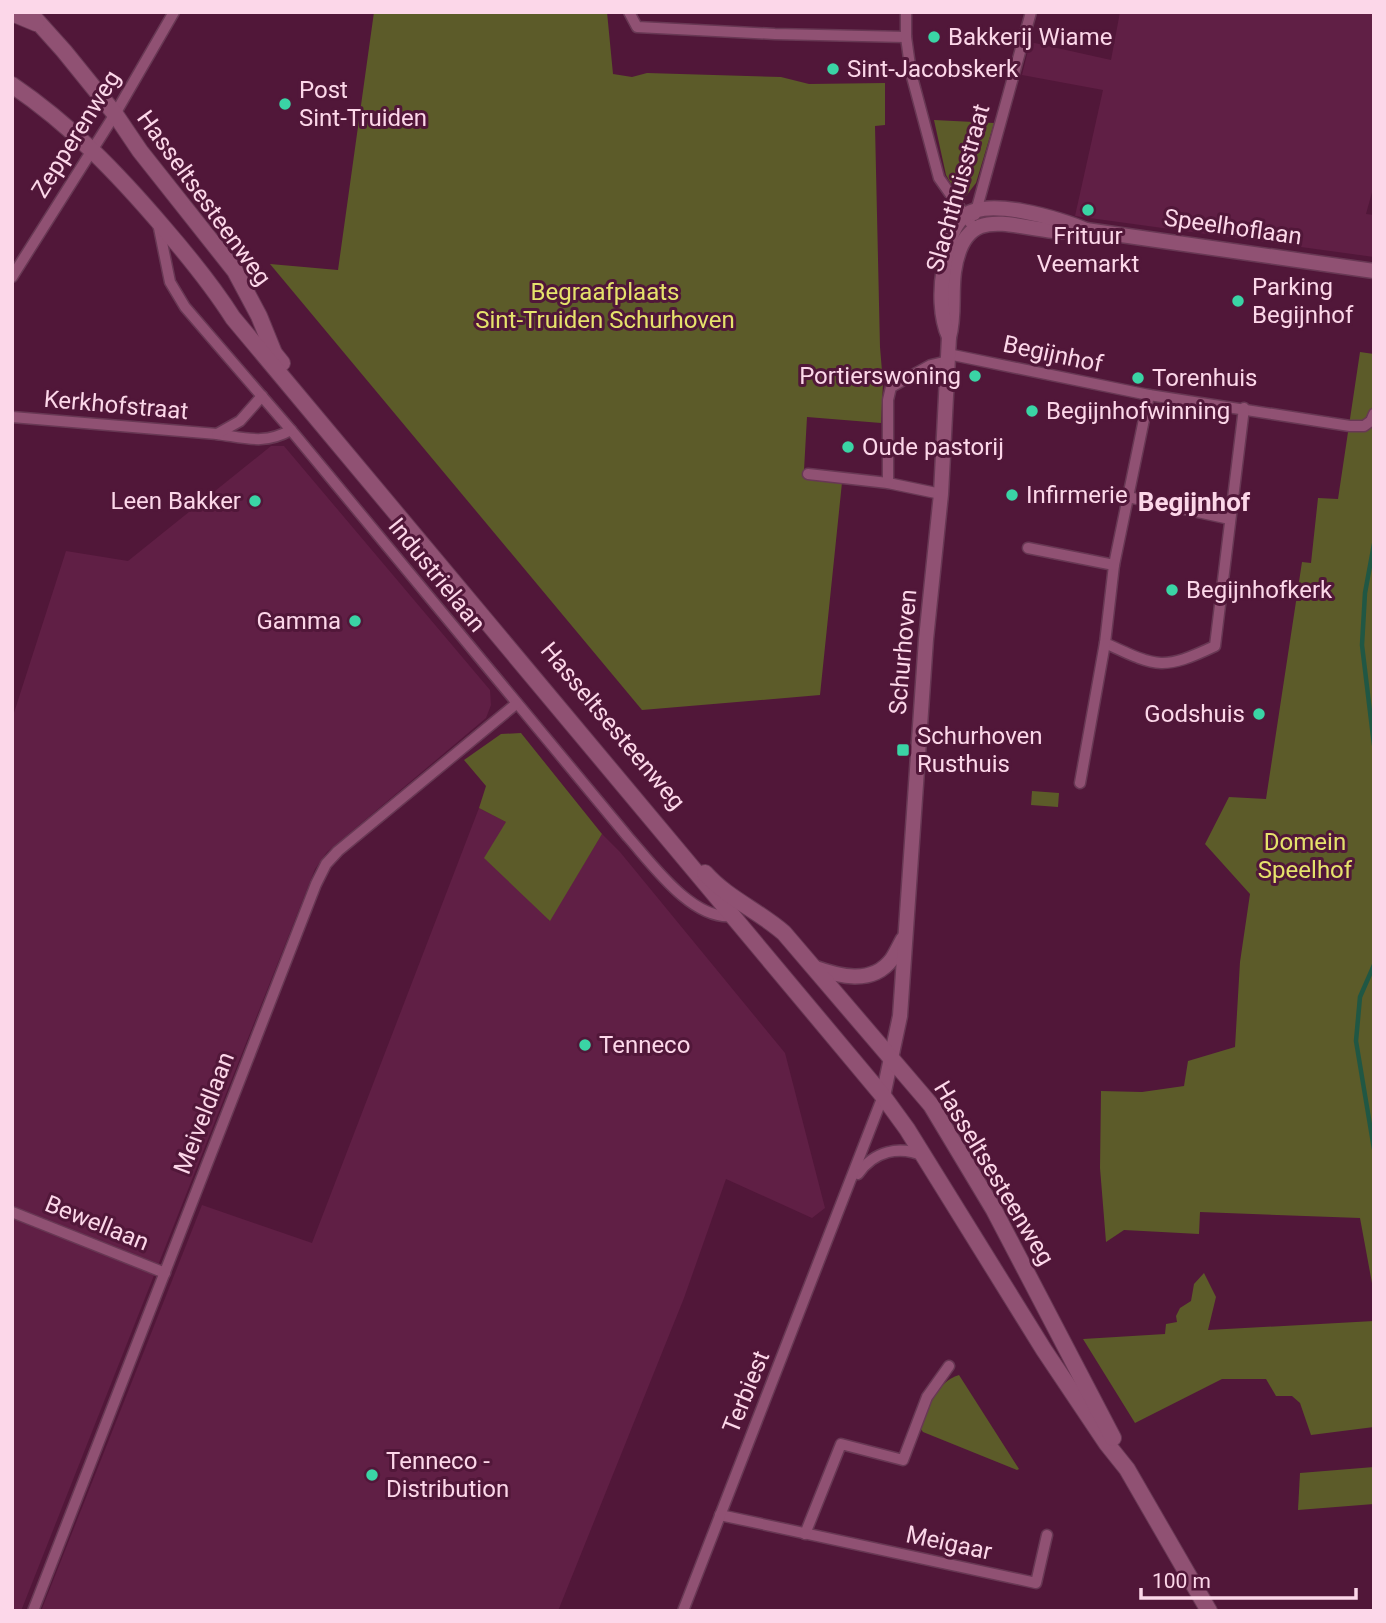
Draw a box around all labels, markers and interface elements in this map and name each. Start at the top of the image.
place label: Bakkerij Wiame [948,23,1112,51]
marker: Bakkerij Wiame [926,29,942,45]
place label: Sint-Jacobskerk [847,55,1019,83]
marker: Sint-Jacobskerk [825,61,841,77]
street label: Zepperenweg [26,65,126,203]
place label: Post Sint-Truiden [299,76,427,132]
marker: Post Sint-Truiden [277,96,293,112]
street label: Slachthuisstraat [921,101,995,275]
street label: Hasseltsesteenweg [131,105,277,291]
marker: Frituur Veemarkt [1080,202,1096,218]
street label: Speelhoflaan [1162,203,1304,251]
place label: Frituur Veemarkt [1037,222,1139,278]
place label: Parking Begijnhof [1252,273,1354,329]
park label: Begraafplaats Sint-Truiden Schurhoven [475,278,735,334]
marker: Parking Begijnhof [1230,293,1246,309]
street label: Begijnhof [1001,330,1106,378]
place label: Portierswoning [799,362,961,390]
place label: Torenhuis [1152,364,1257,392]
marker: Portierswoning [967,368,983,384]
marker: Torenhuis [1130,370,1146,386]
street label: Kerkhofstraat [43,385,190,425]
place label: Begijnhofwinning [1046,397,1230,425]
marker: Begijnhofwinning [1024,403,1040,419]
place label: Oude pastorij [862,433,1004,461]
marker: Oude pastorij [840,439,856,455]
place label: Infirmerie [1026,481,1128,509]
place label: Leen Bakker [110,487,241,515]
marker: Infirmerie [1004,487,1020,503]
district label: Begijnhof [1138,487,1251,517]
marker: Leen Bakker [247,493,263,509]
street label: Industrielaan [382,512,492,638]
place label: Begijnhofkerk [1186,576,1333,604]
marker: Begijnhofkerk [1164,582,1180,598]
street label: Schurhoven [884,588,922,716]
place label: Gamma [256,607,341,635]
marker: Gamma [347,613,363,629]
street label: Hasseltsesteenweg [535,637,691,815]
place label: Godshuis [1144,700,1245,728]
marker: Godshuis [1251,706,1267,722]
place label: Schurhoven Rusthuis [917,722,1043,778]
marker: Schurhoven Rusthuis [895,742,911,758]
park label: Domein Speelhof [1258,828,1353,884]
place label: Tenneco [599,1031,690,1059]
marker: Tenneco [577,1037,593,1053]
street label: Meiveldlaan [168,1048,240,1178]
street label: Hasseltsesteenweg [928,1076,1060,1270]
street label: Bewellaan [41,1190,153,1256]
street label: Terbiest [717,1347,775,1437]
place label: Tenneco - Distribution [386,1447,509,1503]
marker: Tenneco - Distribution [364,1467,380,1483]
street label: Meigaar [903,1520,995,1566]
scale bar [1141,1556,1356,1600]
text: 100 m [1152,1569,1211,1593]

